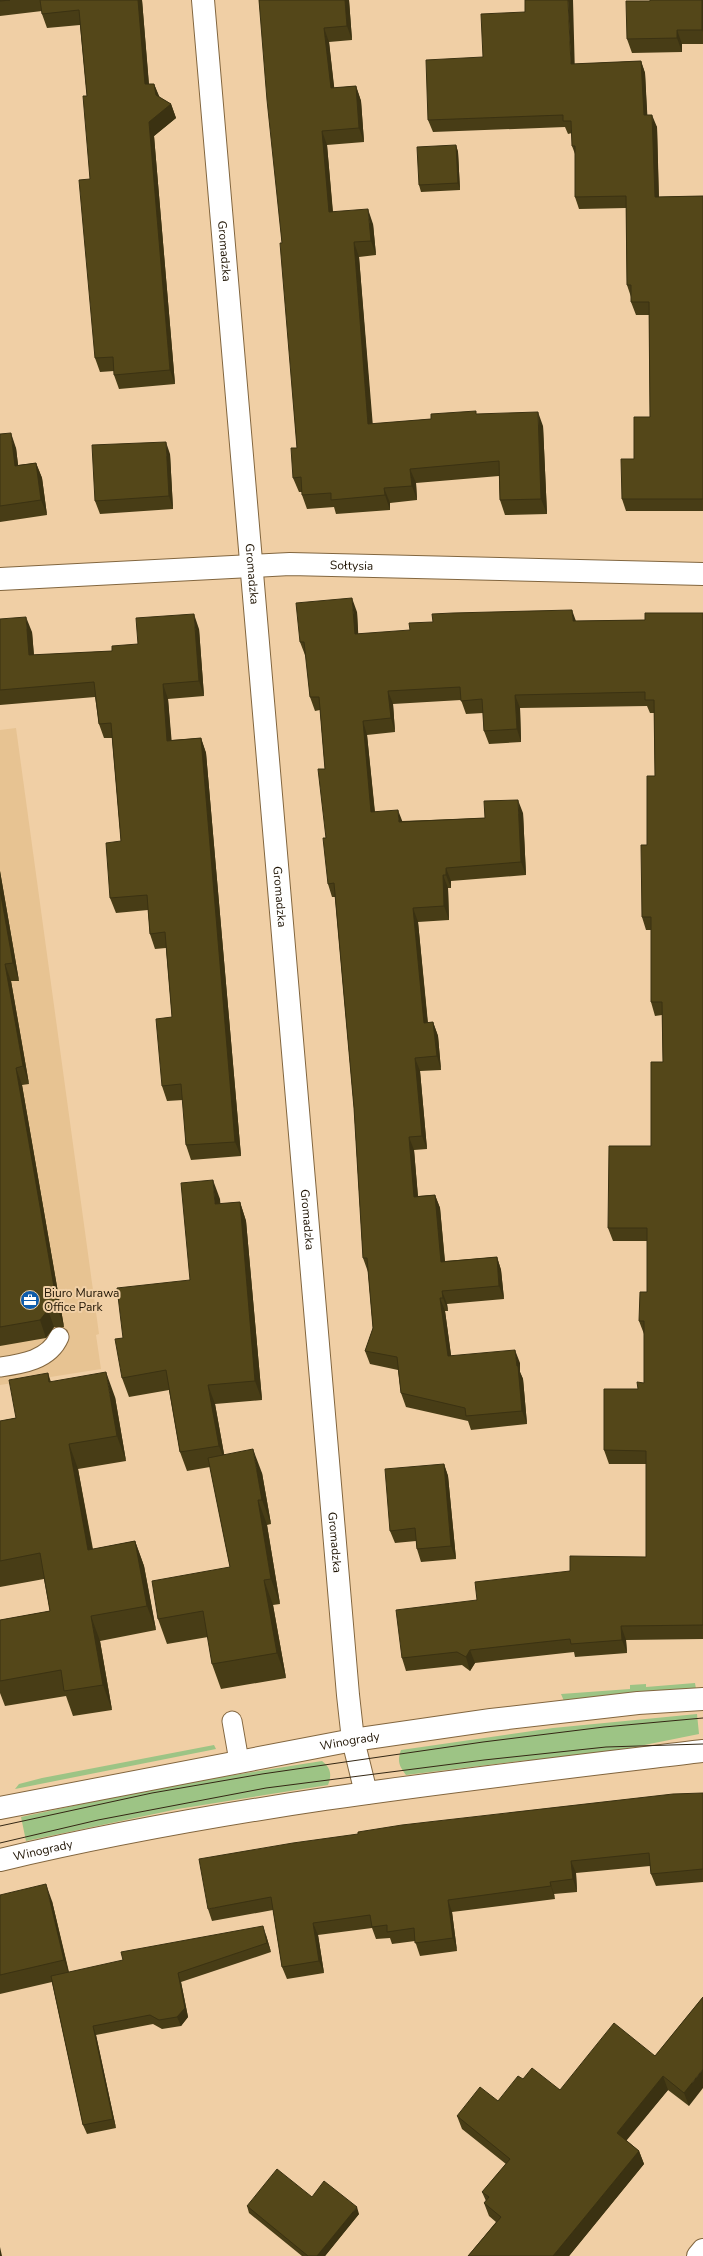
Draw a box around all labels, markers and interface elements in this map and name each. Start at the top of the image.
street label: Gromadzka [214,220,235,282]
street label: Gromadzka [242,543,263,605]
street label: Sołtysia [330,557,373,574]
street label: Gromadzka [269,866,290,928]
street label: Gromadzka [297,1188,318,1251]
place label: Biuro Murawa Office Park [44,1285,119,1315]
office icon: Biuro Murawa Office Park [19,1289,41,1311]
street label: Gromadzka [324,1511,346,1574]
street label: Winogrady [318,1728,381,1754]
street label: Winogrady [12,1836,75,1865]

